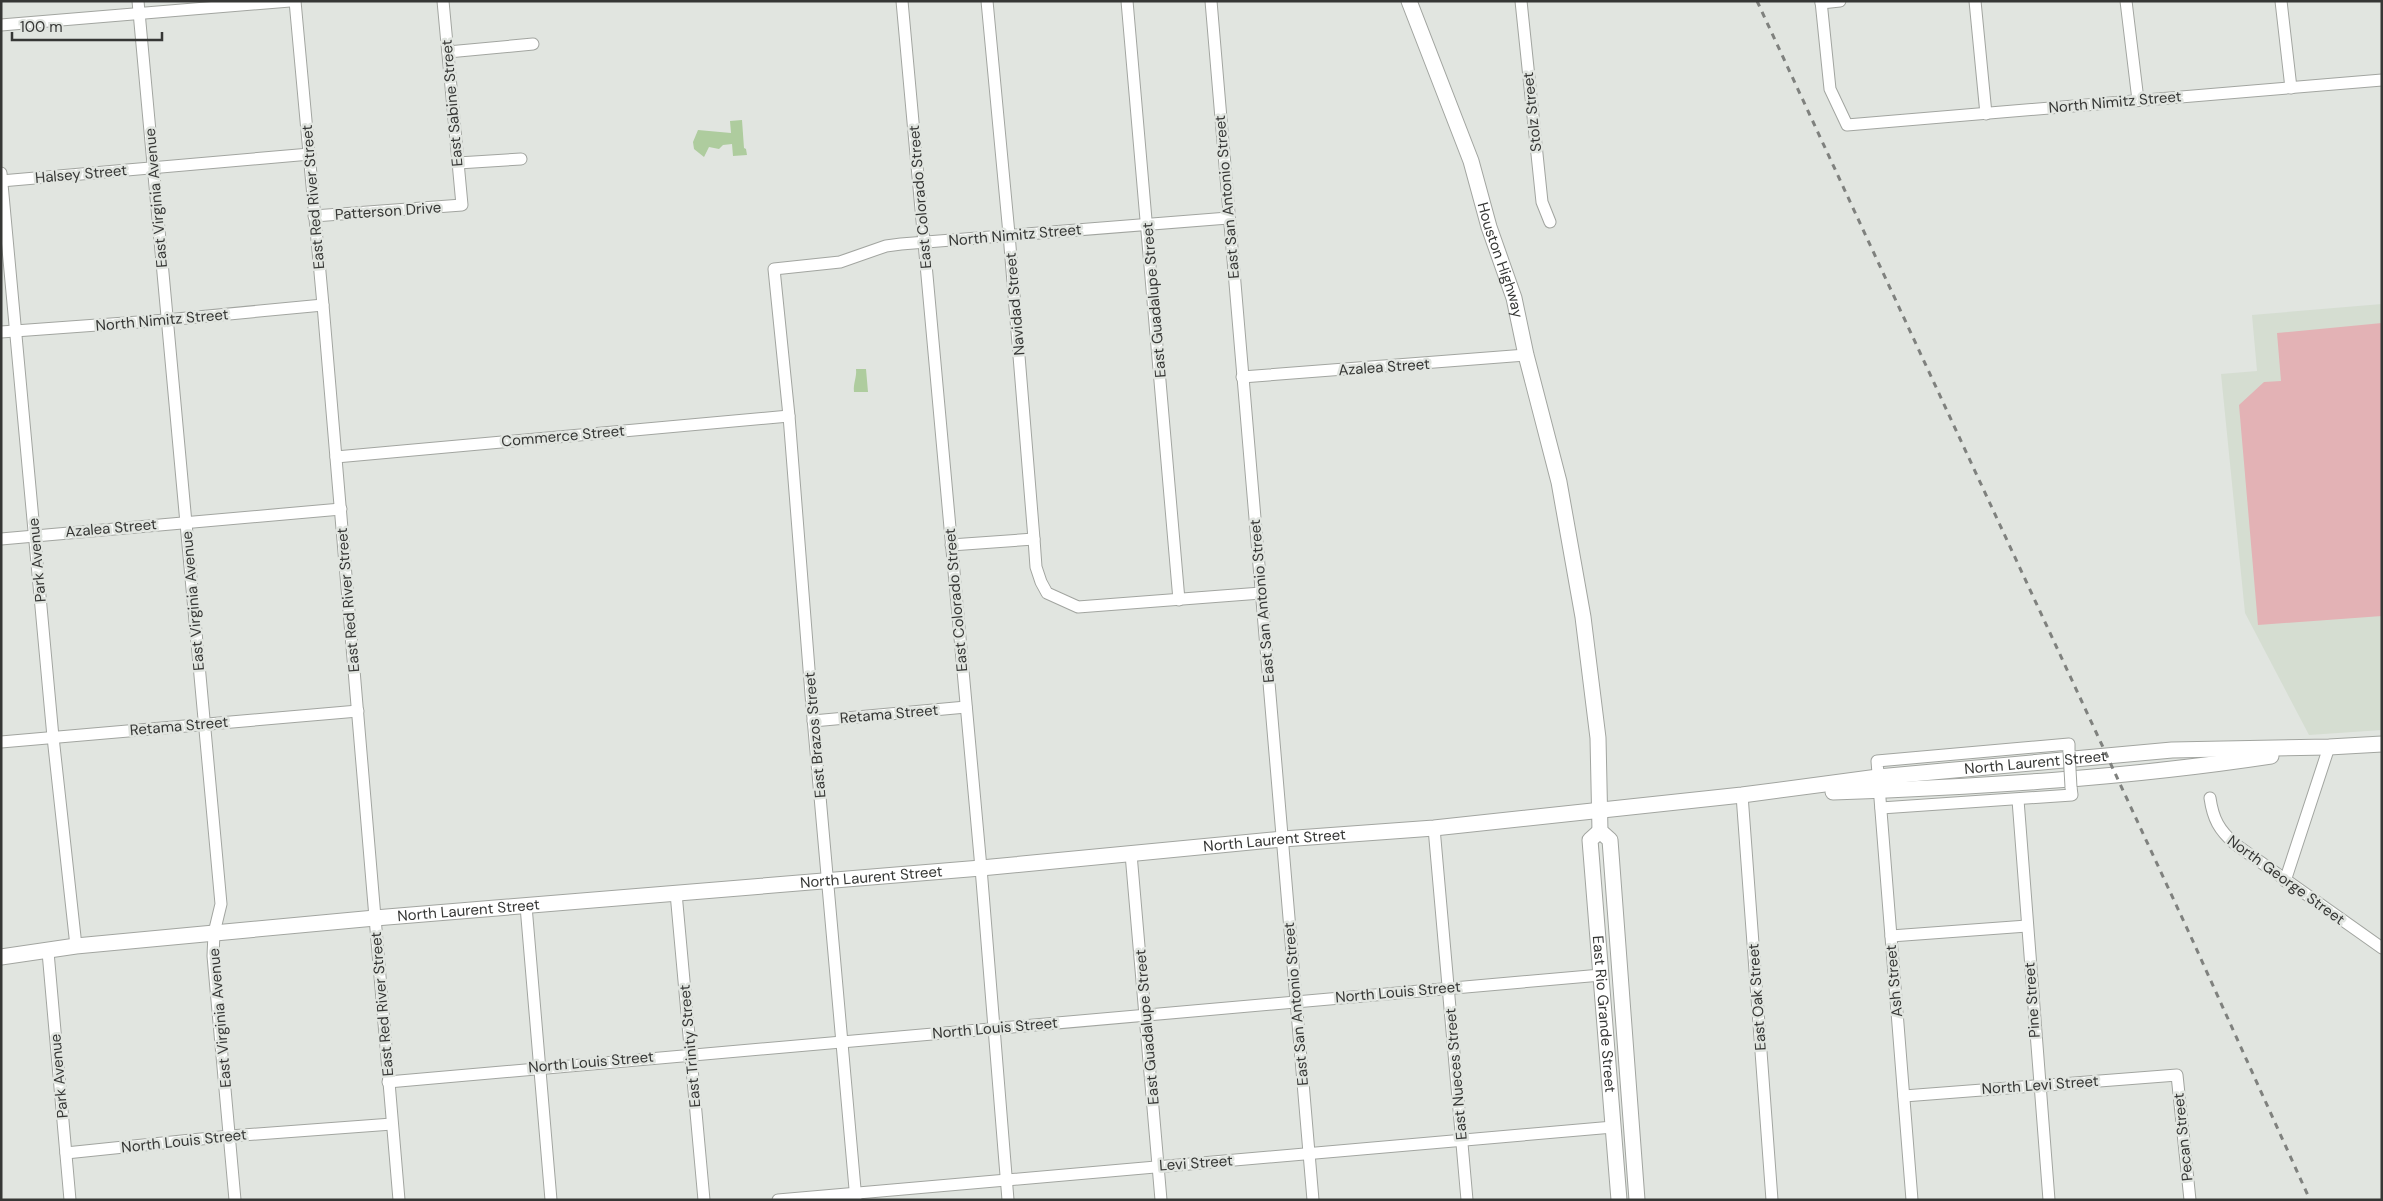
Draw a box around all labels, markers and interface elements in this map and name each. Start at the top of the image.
scale bar [12,10,162,42]
text: 100 m [20,17,63,37]
street label: East Sabine Street [436,39,468,167]
street label: Stolz Street [1518,71,1546,153]
street label: North Nimitz Street [2048,86,2182,118]
street label: East San Antonio Street [1210,114,1244,280]
street label: East Red River Street [297,124,329,270]
street label: East Colorado Street [904,124,936,270]
street label: East Virginia Avenue [140,127,172,269]
street label: Halsey Street [34,160,128,188]
street label: Patterson Drive [334,197,442,225]
street label: Houston Highway [1473,200,1528,320]
street label: North Nimitz Street [948,219,1082,251]
street label: East Guadalupe Street [1137,221,1171,378]
street label: Navidad Street [1001,252,1029,356]
street label: North Nimitz Street [95,304,229,336]
street label: Azalea Street [1338,354,1430,380]
street label: Commerce Street [500,421,626,451]
street label: Azalea Street [65,514,158,542]
street label: Park Avenue [23,517,51,603]
street label: East San Antonio Street [1245,518,1279,684]
street label: East Red River Street [332,527,364,673]
street label: East Colorado Street [940,527,972,673]
street label: East Virginia Avenue [177,530,209,672]
street label: East Brazos Street [800,671,830,799]
street label: Retama Street [839,700,939,728]
street label: Retama Street [129,712,229,740]
street label: North Laurent Street [1963,746,2108,779]
street label: North Laurent Street [1202,824,1347,857]
street label: North George Street [2223,831,2349,929]
street label: North Laurent Street [799,861,943,893]
street label: North Laurent Street [397,894,541,926]
street label: East San Antonio Street [1279,921,1313,1087]
street label: East Red River Street [366,931,398,1077]
street label: East Rio Grande Street [1588,935,1620,1093]
street label: East Oak Street [1743,943,1771,1051]
street label: Ash Street [1881,944,1907,1018]
street label: East Virginia Avenue [204,947,236,1089]
street label: East Guadalupe Street [1130,948,1164,1105]
street label: Pine Street [2019,961,2045,1039]
street label: North Louis Street [1334,977,1462,1007]
street label: East Trinity Street [675,984,705,1108]
street label: East Nueces Street [1440,1007,1472,1141]
street label: North Louis Street [931,1013,1059,1043]
street label: Park Avenue [45,1033,73,1119]
street label: North Louis Street [527,1047,655,1077]
street label: North Levi Street [1981,1071,2099,1099]
street label: Pecan Street [2168,1092,2198,1182]
street label: North Louis Street [120,1124,248,1158]
street label: Levi Street [1158,1150,1234,1176]

